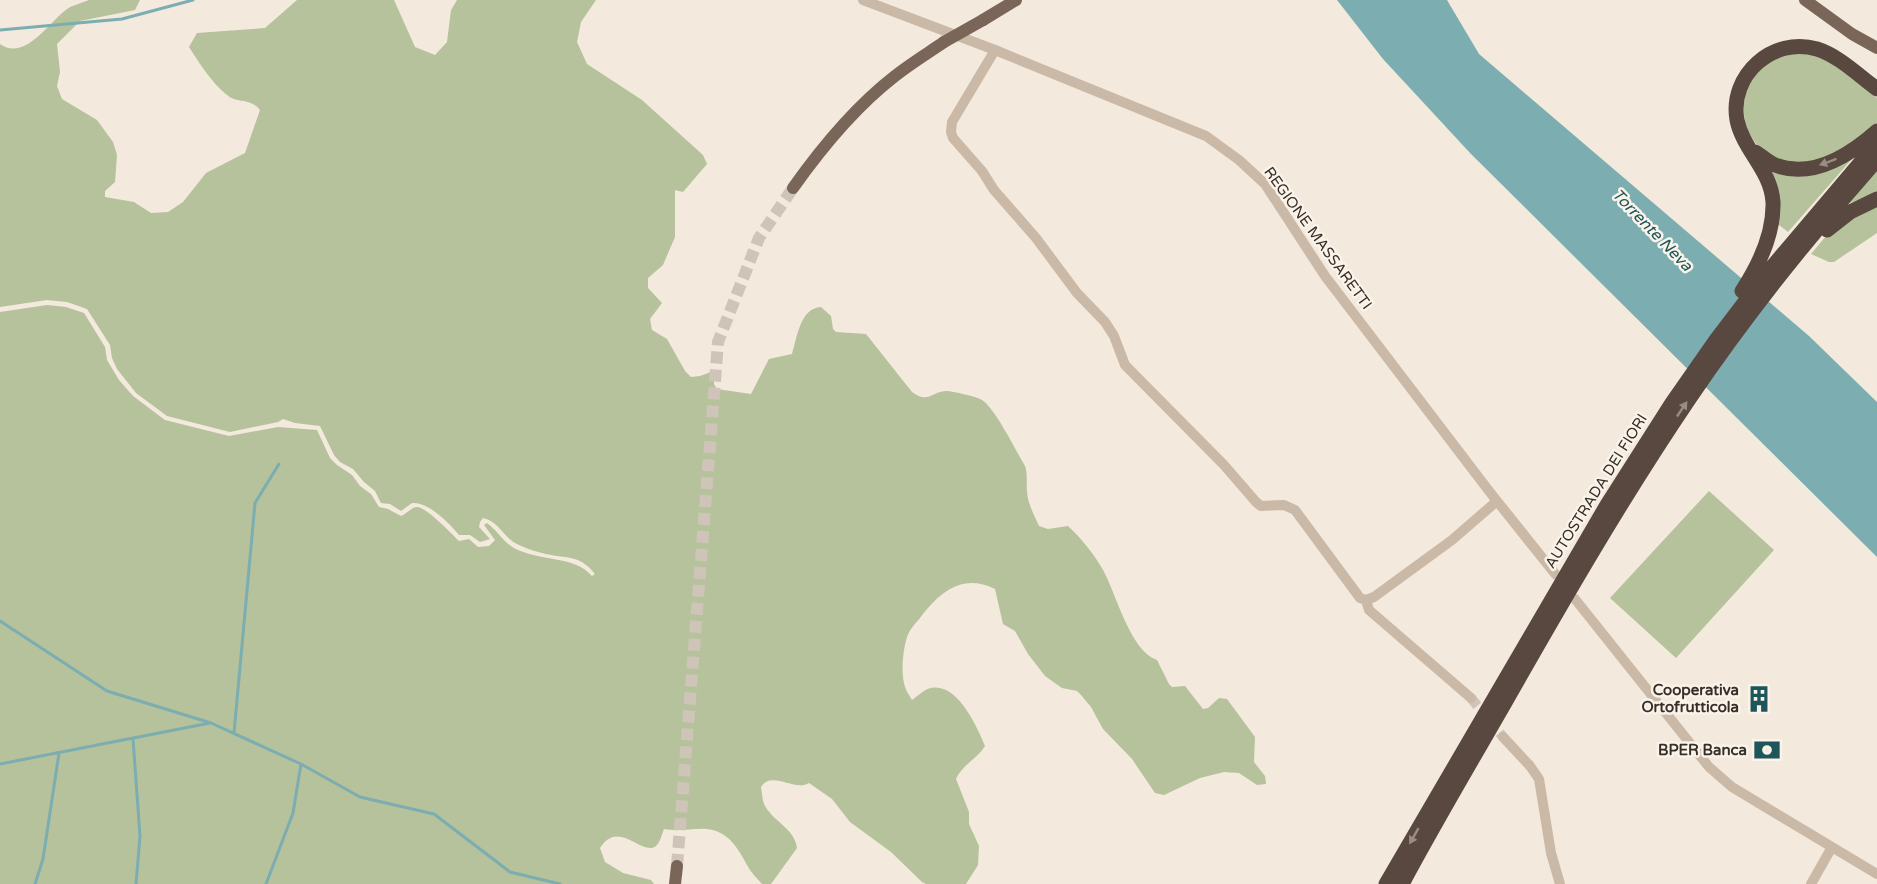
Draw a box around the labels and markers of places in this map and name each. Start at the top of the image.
place label: Cooperativa Ortofrutticola [1642,681,1739,716]
building icon: Cooperativa Ortofrutticola [1744,684,1774,714]
bank icon: BPER Banca [1752,735,1782,765]
place label: BPER Banca [1658,741,1747,759]

